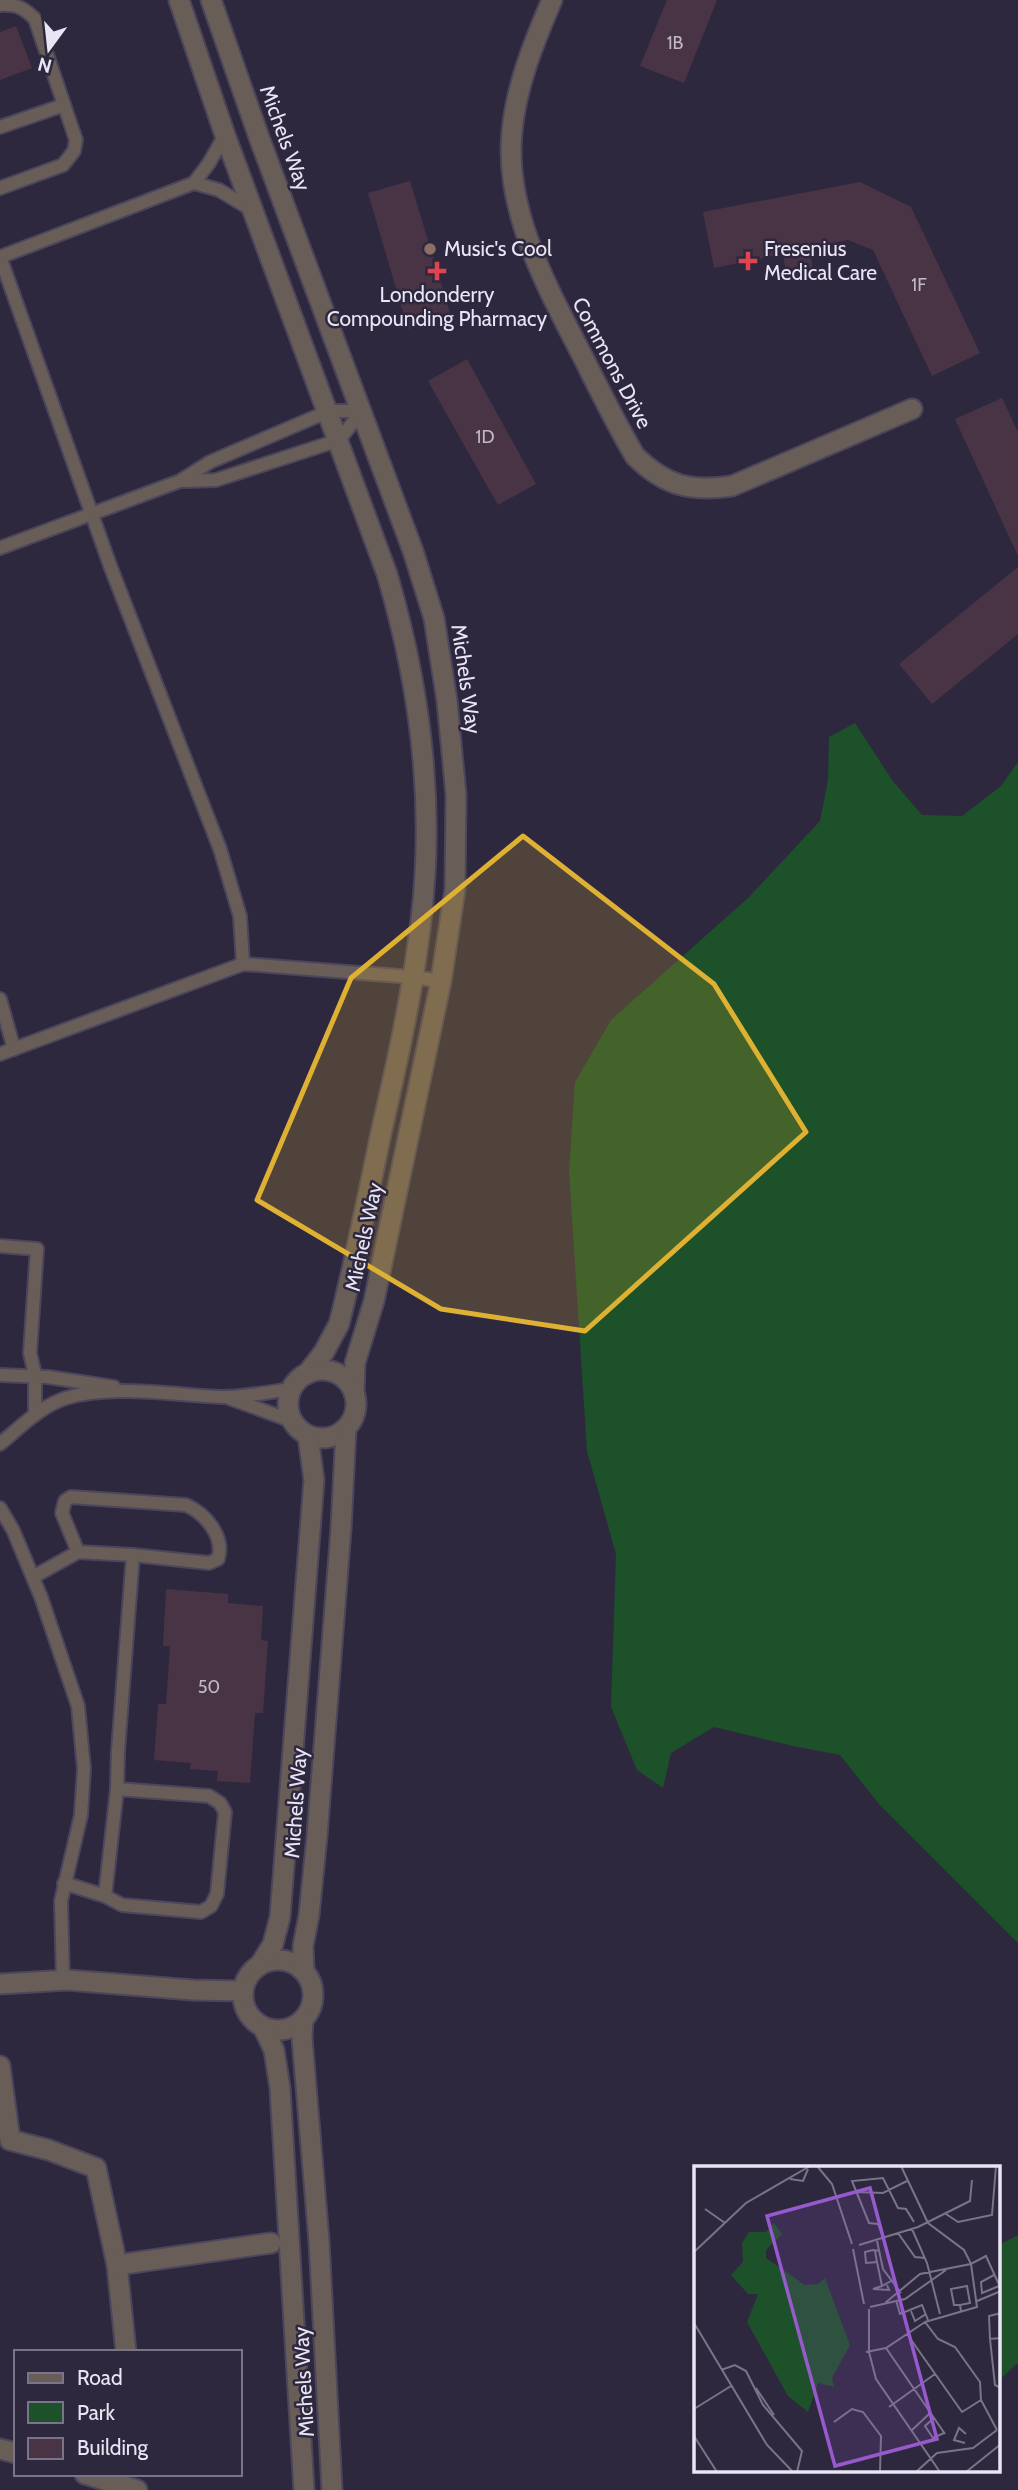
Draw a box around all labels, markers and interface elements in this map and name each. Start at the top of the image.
north arrow [14,14,84,84]
house number: 1B [667,32,684,54]
text: N [35,52,54,78]
street label: Michels Way [255,82,316,194]
place label: Music's Cool [444,236,552,261]
place label: Fresenius Medical Care [764,236,877,285]
marker: Music's Cool [422,241,438,257]
marker: Fresenius Medical Care [738,251,758,271]
marker: Londonderry Compounding Pharmacy [429,263,445,279]
house number: 1F [911,274,927,296]
place label: Londonderry Compounding Pharmacy [327,282,548,331]
street label: Commons Drive [567,293,658,433]
house number: 1D [476,426,494,448]
street label: Michels Way [446,622,487,736]
street label: Michels Way [340,1180,387,1294]
house number: 50 [198,1676,220,1698]
street label: Michels Way [279,1747,312,1859]
inset map [694,2166,1000,2472]
street label: Michels Way [288,2326,319,2438]
legend [14,2350,242,2476]
text: Road [77,2365,123,2390]
text: Park [77,2400,115,2425]
text: Building [77,2435,149,2460]

